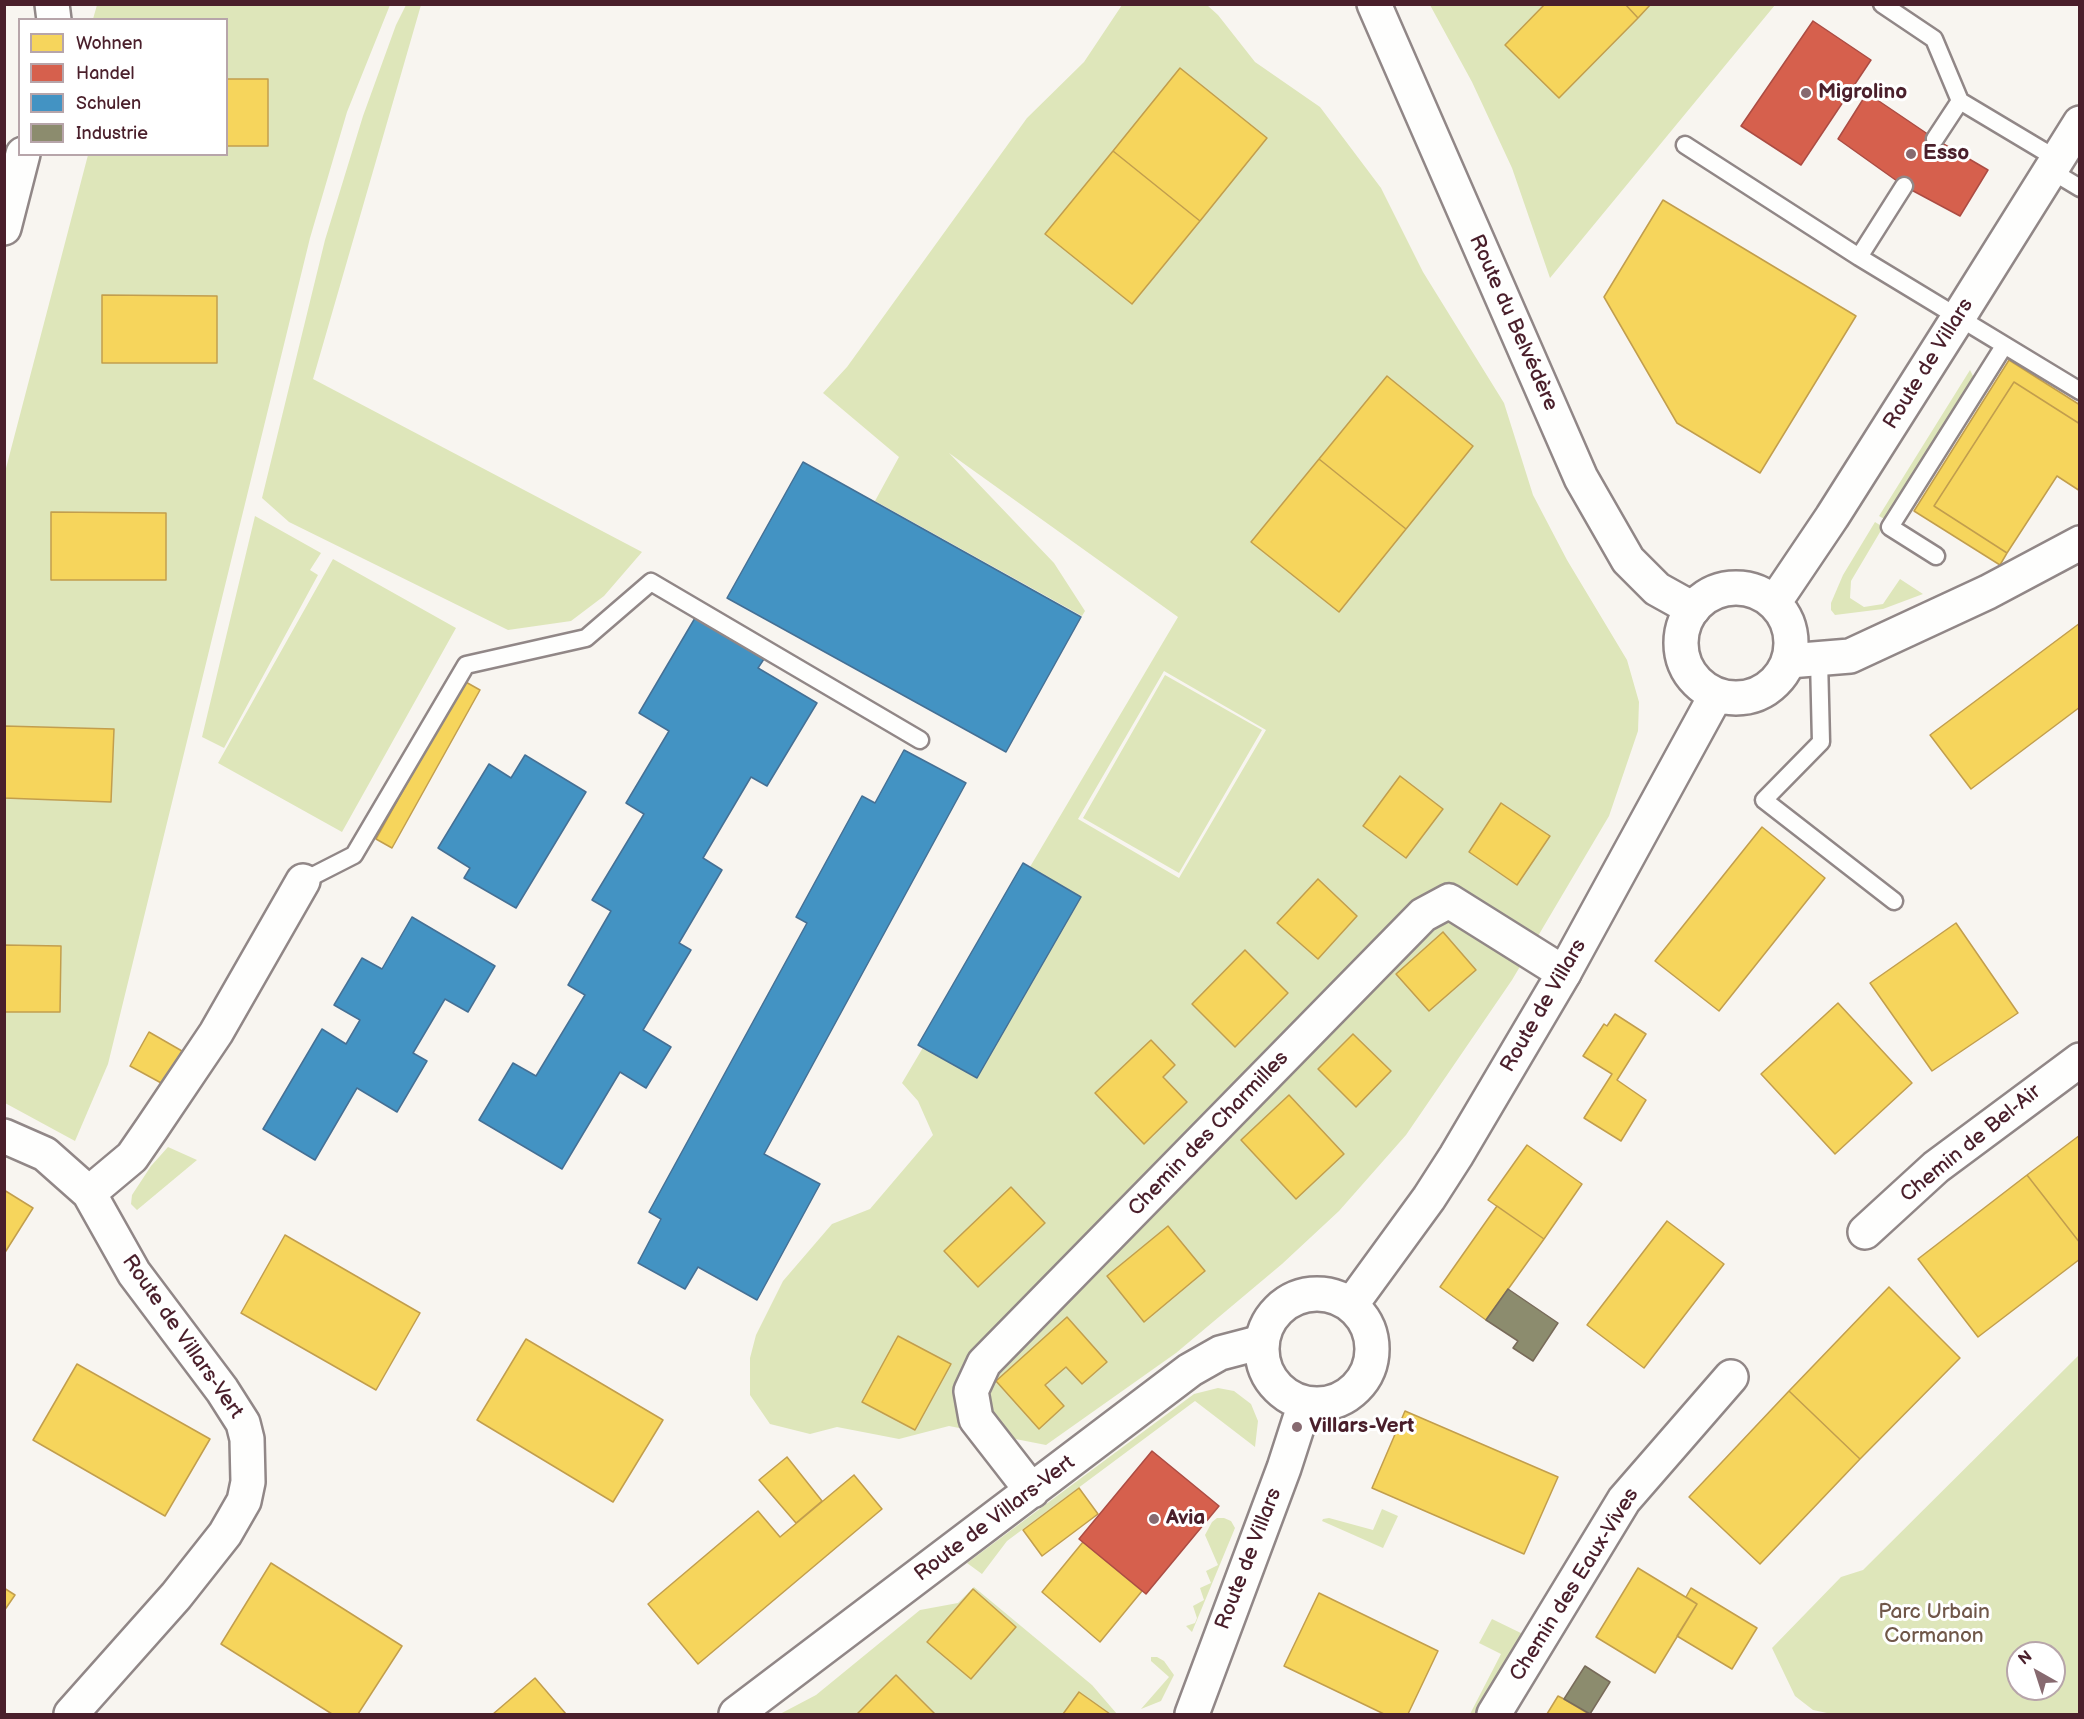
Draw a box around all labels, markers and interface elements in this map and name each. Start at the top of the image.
legend [18,18,228,156]
text: Wohnen [76,33,143,54]
text: Handel [76,63,135,84]
place label: Migrolino [1818,80,1907,106]
marker: Migrolino [1799,86,1813,100]
text: Schulen [76,93,141,114]
text: Industrie [76,123,148,144]
place label: Esso [1923,141,1969,167]
marker: Esso [1904,147,1918,161]
street label: Route du Belvédère [1463,231,1563,415]
street label: Route de Villars [1879,294,1979,434]
street label: Route de Villars [1496,935,1592,1077]
street label: Chemin des Charmilles [1124,1046,1294,1222]
street label: Chemin de Bel-Air [1896,1080,2046,1208]
street label: Route de Villars-Vert [116,1250,248,1424]
place label: Villars-Vert [1309,1414,1414,1440]
marker: Villars-Vert [1290,1420,1304,1434]
street label: Route de Villars-Vert [910,1451,1080,1587]
street label: Chemin des Eaux-Vives [1505,1484,1645,1686]
street label: Route de Villars [1210,1485,1288,1633]
place label: Avia [1166,1506,1205,1532]
marker: Avia [1147,1512,1161,1526]
park label: Parc Urbain Cormanon [1878,1600,1990,1650]
north arrow [2006,1641,2066,1701]
text: N [2015,1647,2036,1669]

